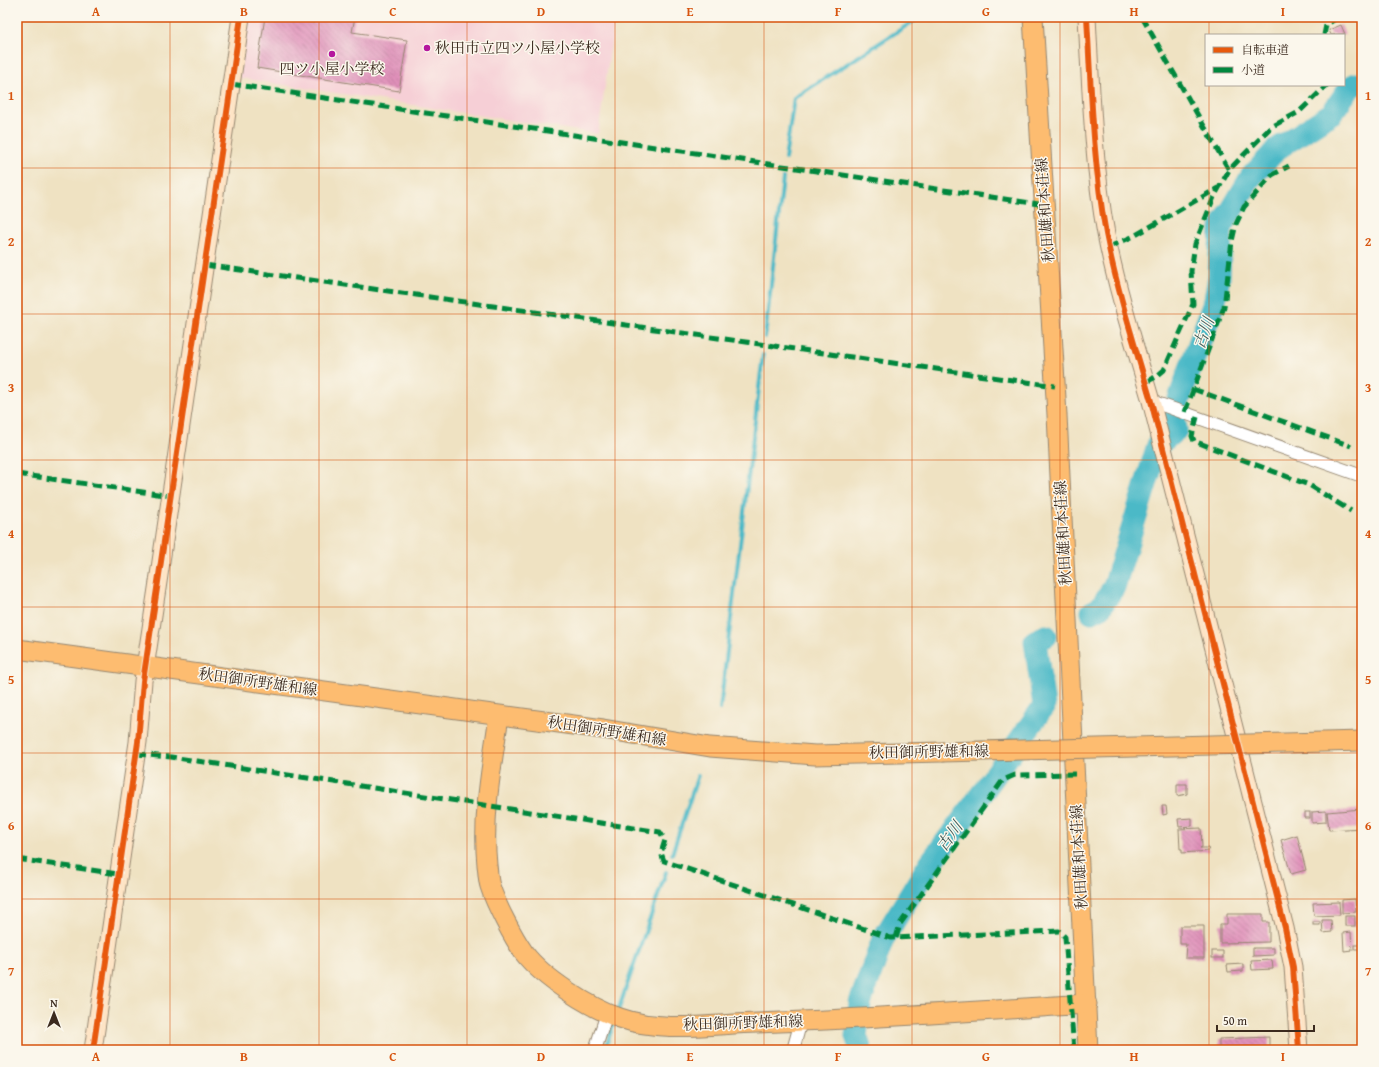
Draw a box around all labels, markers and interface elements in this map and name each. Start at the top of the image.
text: A [92,2,101,21]
text: B [240,2,248,21]
text: C [389,2,397,21]
text: D [537,2,545,21]
text: E [687,2,694,21]
text: F [835,2,842,21]
text: G [982,2,990,21]
text: H [1129,2,1139,21]
text: I [1281,2,1285,21]
legend [1205,34,1345,86]
place label: 秋田市立四ツ小屋小学校 [435,37,600,58]
text: 自転車道 [1241,41,1289,58]
marker: 秋田市立四ツ小屋小学校 [422,43,432,53]
marker: 四ツ小屋小学校 [327,49,337,59]
place label: 四ツ小屋小学校 [279,58,385,79]
text: 小道 [1241,61,1265,78]
text: 1 [8,86,14,105]
text: 1 [1365,86,1371,105]
street label: 秋田雄和本荘線 [1030,157,1059,263]
text: 2 [8,232,15,251]
text: 2 [1365,232,1372,251]
water label: 古川 [1186,312,1220,352]
text: 3 [8,378,14,397]
text: 3 [1365,378,1371,397]
street label: 秋田雄和本荘線 [1049,480,1076,586]
text: 4 [8,524,15,543]
text: 4 [1365,524,1372,543]
street label: 秋田御所野雄和線 [197,663,319,700]
text: 5 [8,670,15,689]
text: 5 [1365,670,1372,689]
street label: 秋田御所野雄和線 [546,711,668,750]
street label: 秋田御所野雄和線 [869,740,989,763]
street label: 秋田雄和本荘線 [1065,804,1092,910]
water label: 古川 [930,814,969,856]
text: 6 [8,816,15,835]
text: 6 [1365,816,1372,835]
text: 7 [8,962,15,981]
text: 7 [1365,962,1372,981]
north arrow [34,993,74,1033]
text: N [50,995,58,1011]
scale bar [1217,1007,1314,1033]
street label: 秋田御所野雄和線 [683,1010,803,1035]
text: 50 m [1223,1012,1247,1029]
text: A [92,1047,101,1066]
text: B [240,1047,248,1066]
text: C [389,1047,397,1066]
text: D [537,1047,545,1066]
text: E [687,1047,694,1066]
text: F [835,1047,842,1066]
text: G [982,1047,990,1066]
text: H [1129,1047,1139,1066]
text: I [1281,1047,1285,1066]

